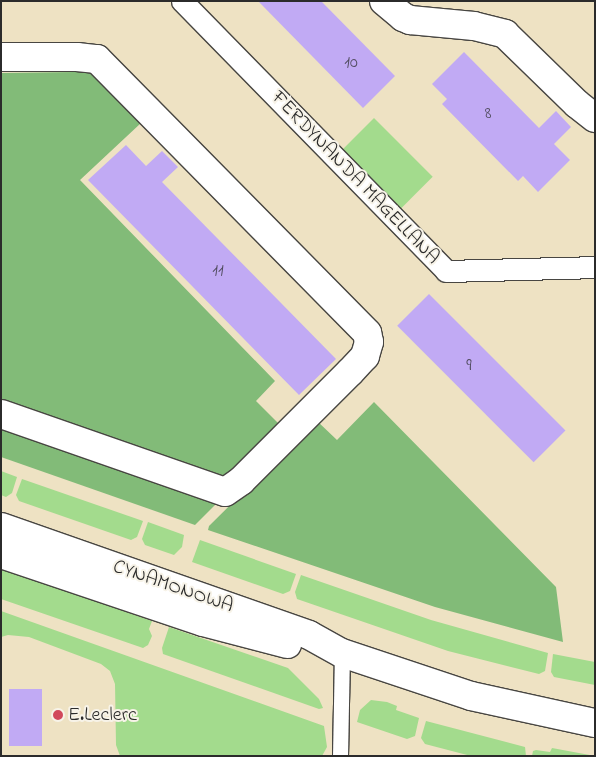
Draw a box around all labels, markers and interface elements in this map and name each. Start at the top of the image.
house number: 10 [344,52,358,74]
street label: FERDYNANDA MAGELLANA [266,86,444,270]
house number: 8 [485,103,491,125]
house number: 11 [212,260,224,282]
house number: 9 [466,355,472,377]
street label: CYNAMONOWA [110,555,236,619]
place label: E.Leclerc [68,703,137,727]
marker: E.Leclerc [52,709,64,721]

